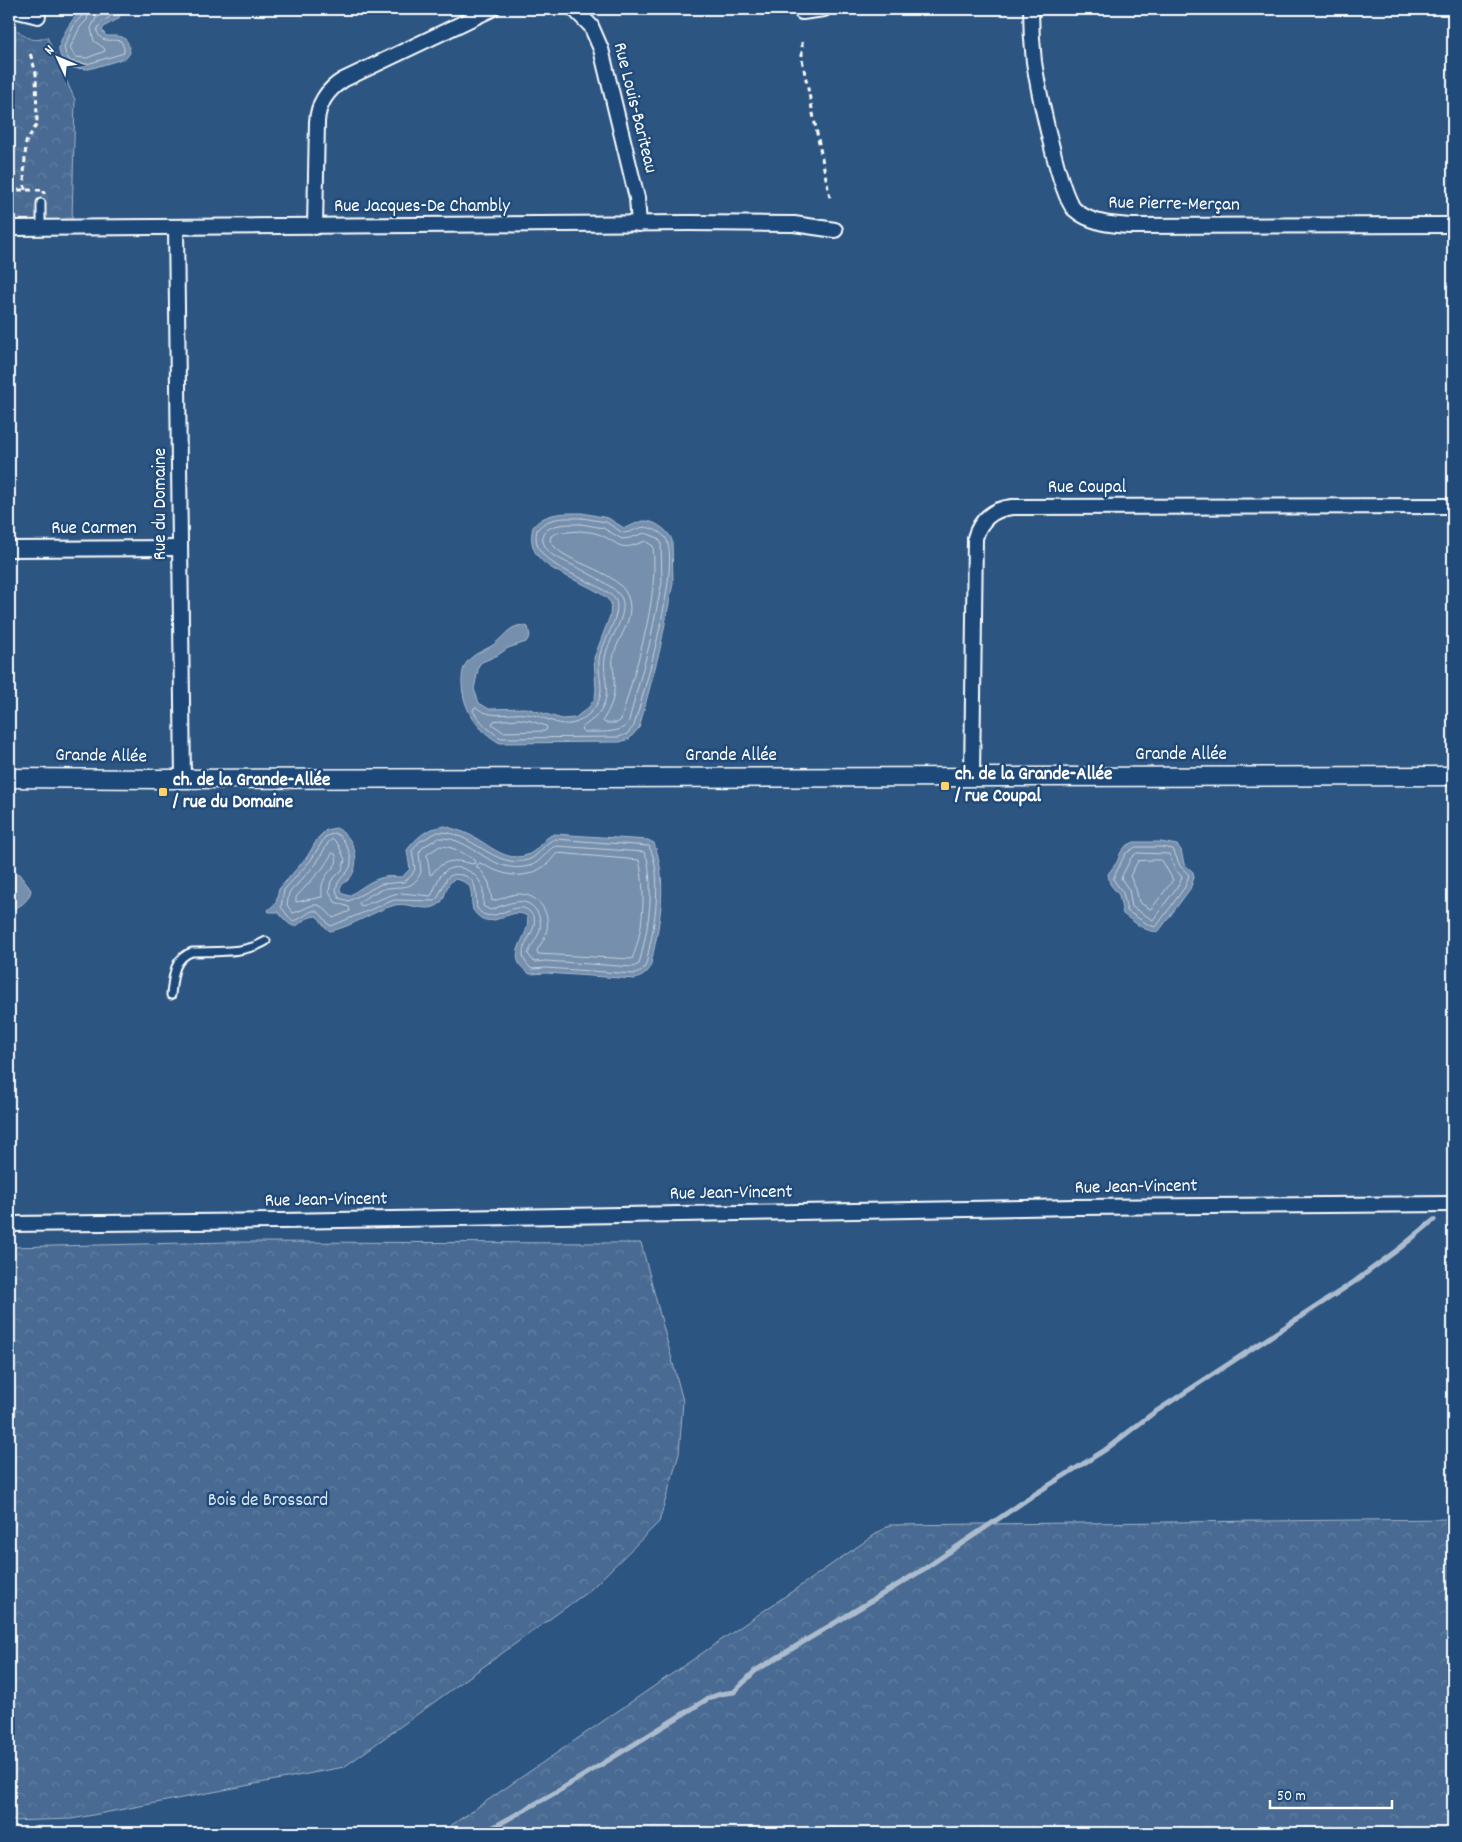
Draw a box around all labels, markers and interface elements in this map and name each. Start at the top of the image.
north arrow [32,32,82,82]
street label: Rue Louis-Bariteau [605,40,663,176]
text: N [40,41,60,60]
street label: Rue Pierre-Merçan [1108,190,1240,220]
street label: Rue Jacques-De Chambly [334,194,510,221]
street label: Rue du Domaine [148,448,175,560]
street label: Rue Coupal [1048,475,1127,502]
street label: Rue Carmen [51,516,137,543]
street label: Grande Allée [1135,742,1227,769]
street label: Grande Allée [55,743,147,771]
street label: Grande Allée [685,743,777,770]
place label: ch. de la Grande-Allée / rue Coupal [954,762,1112,811]
place label: ch. de la Grande-Allée / rue du Domaine [172,768,330,817]
marker: ch. de la Grande-Allée / rue Coupal [939,780,951,792]
marker: ch. de la Grande-Allée / rue du Domaine [157,786,169,798]
street label: Rue Jean-Vincent [1074,1173,1198,1203]
street label: Rue Jean-Vincent [669,1179,793,1209]
street label: Rue Jean-Vincent [264,1186,388,1216]
park label: Bois de Brossard [208,1488,328,1515]
scale bar [1270,1777,1392,1809]
text: 50 m [1277,1786,1306,1808]

